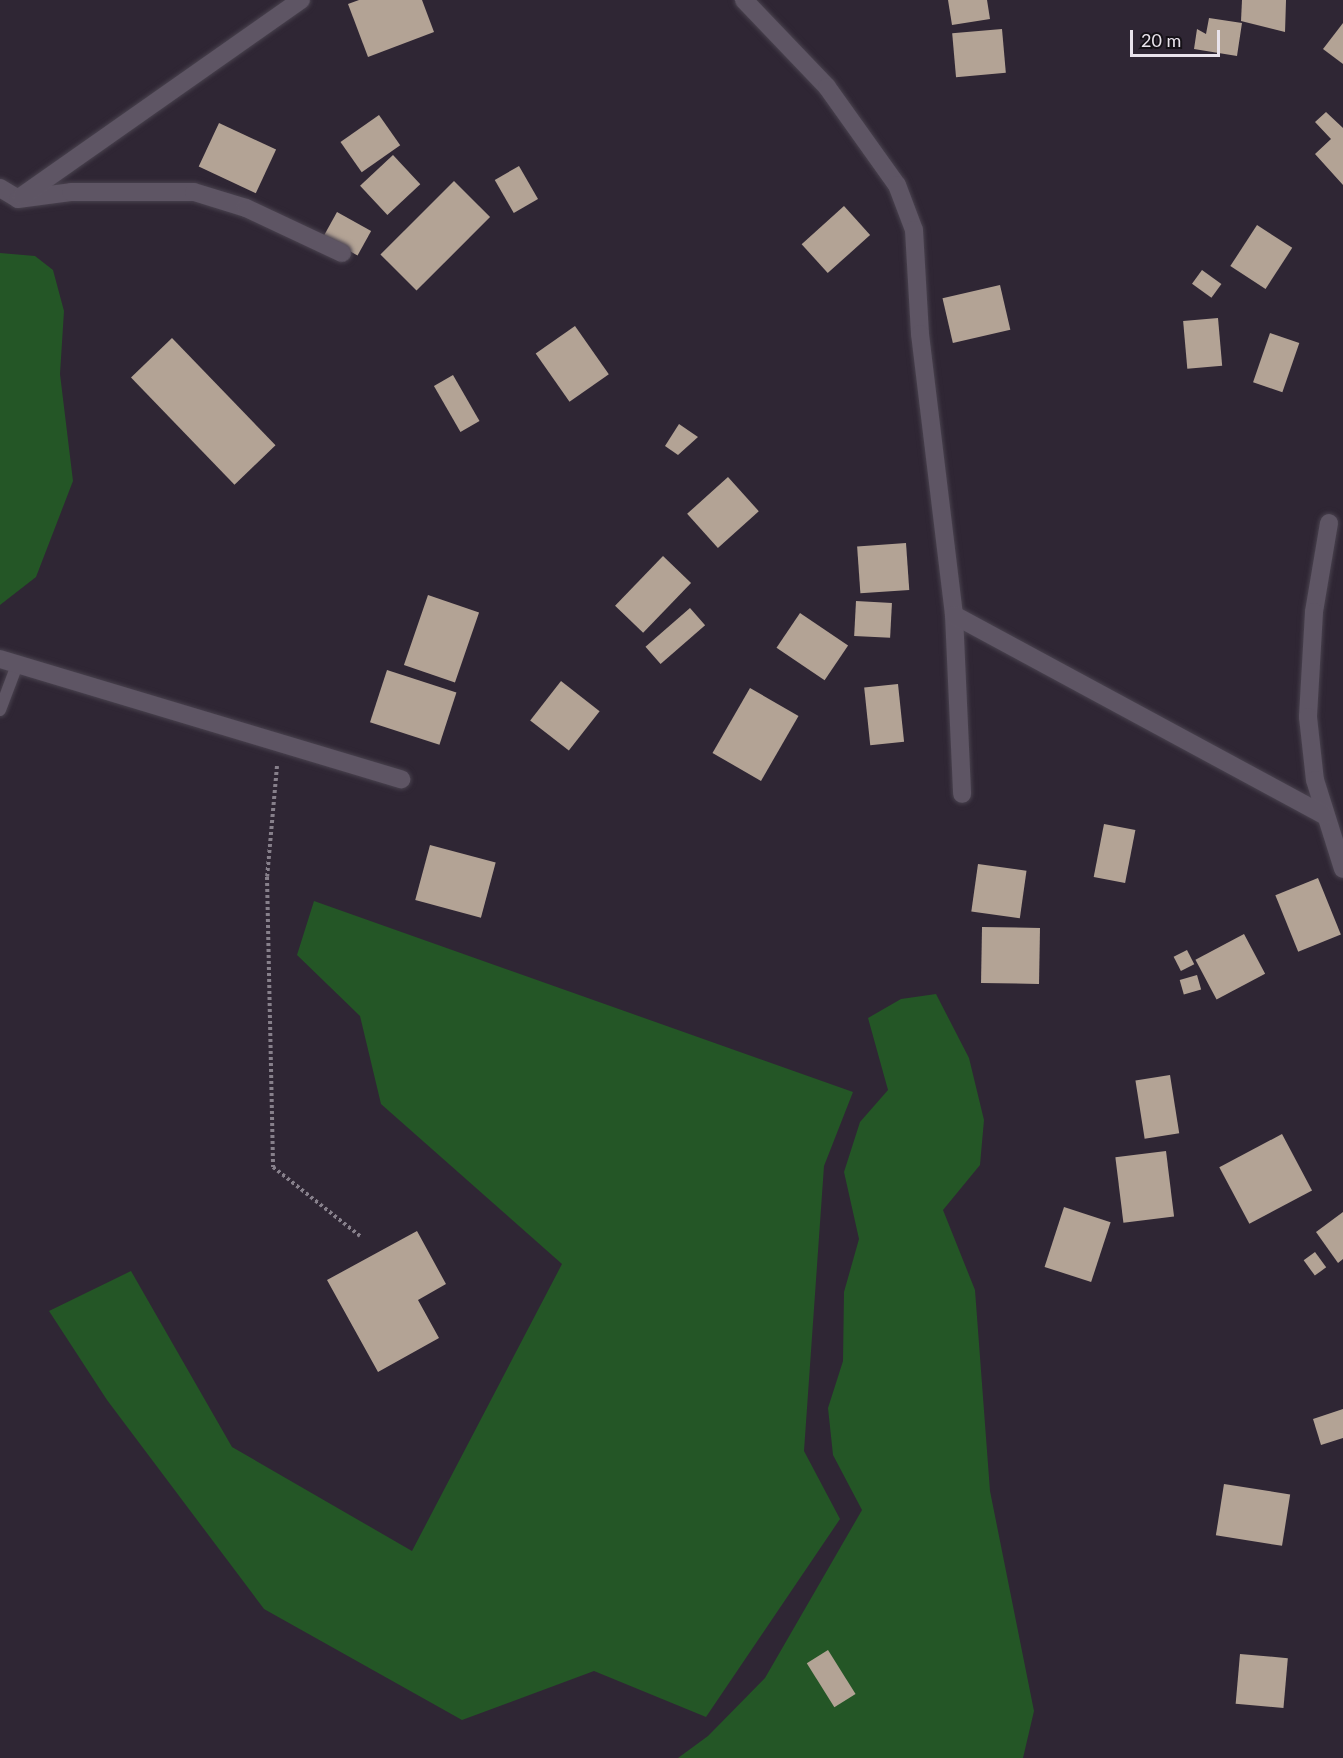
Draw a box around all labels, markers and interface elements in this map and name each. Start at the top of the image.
scale bar [1133,18,1223,56]
text: 20 m [1141,29,1181,51]

